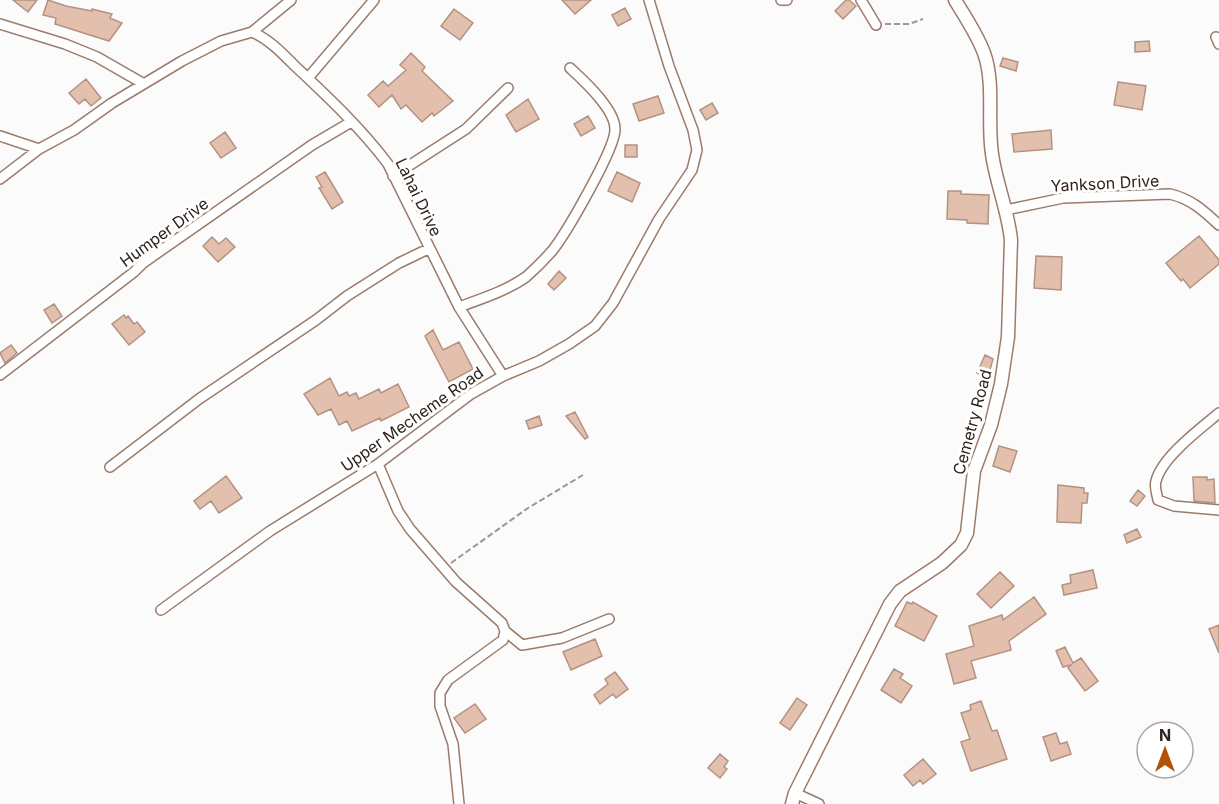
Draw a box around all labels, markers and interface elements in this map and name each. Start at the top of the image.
street label: Lahai Drive [391,155,447,239]
street label: Yankson Drive [1050,170,1160,196]
street label: Humper Drive [116,193,212,271]
street label: Upper Mecheme Road [337,362,487,476]
street label: Cemetry Road [948,367,996,477]
north arrow [1135,720,1195,780]
text: N [1159,725,1171,745]

